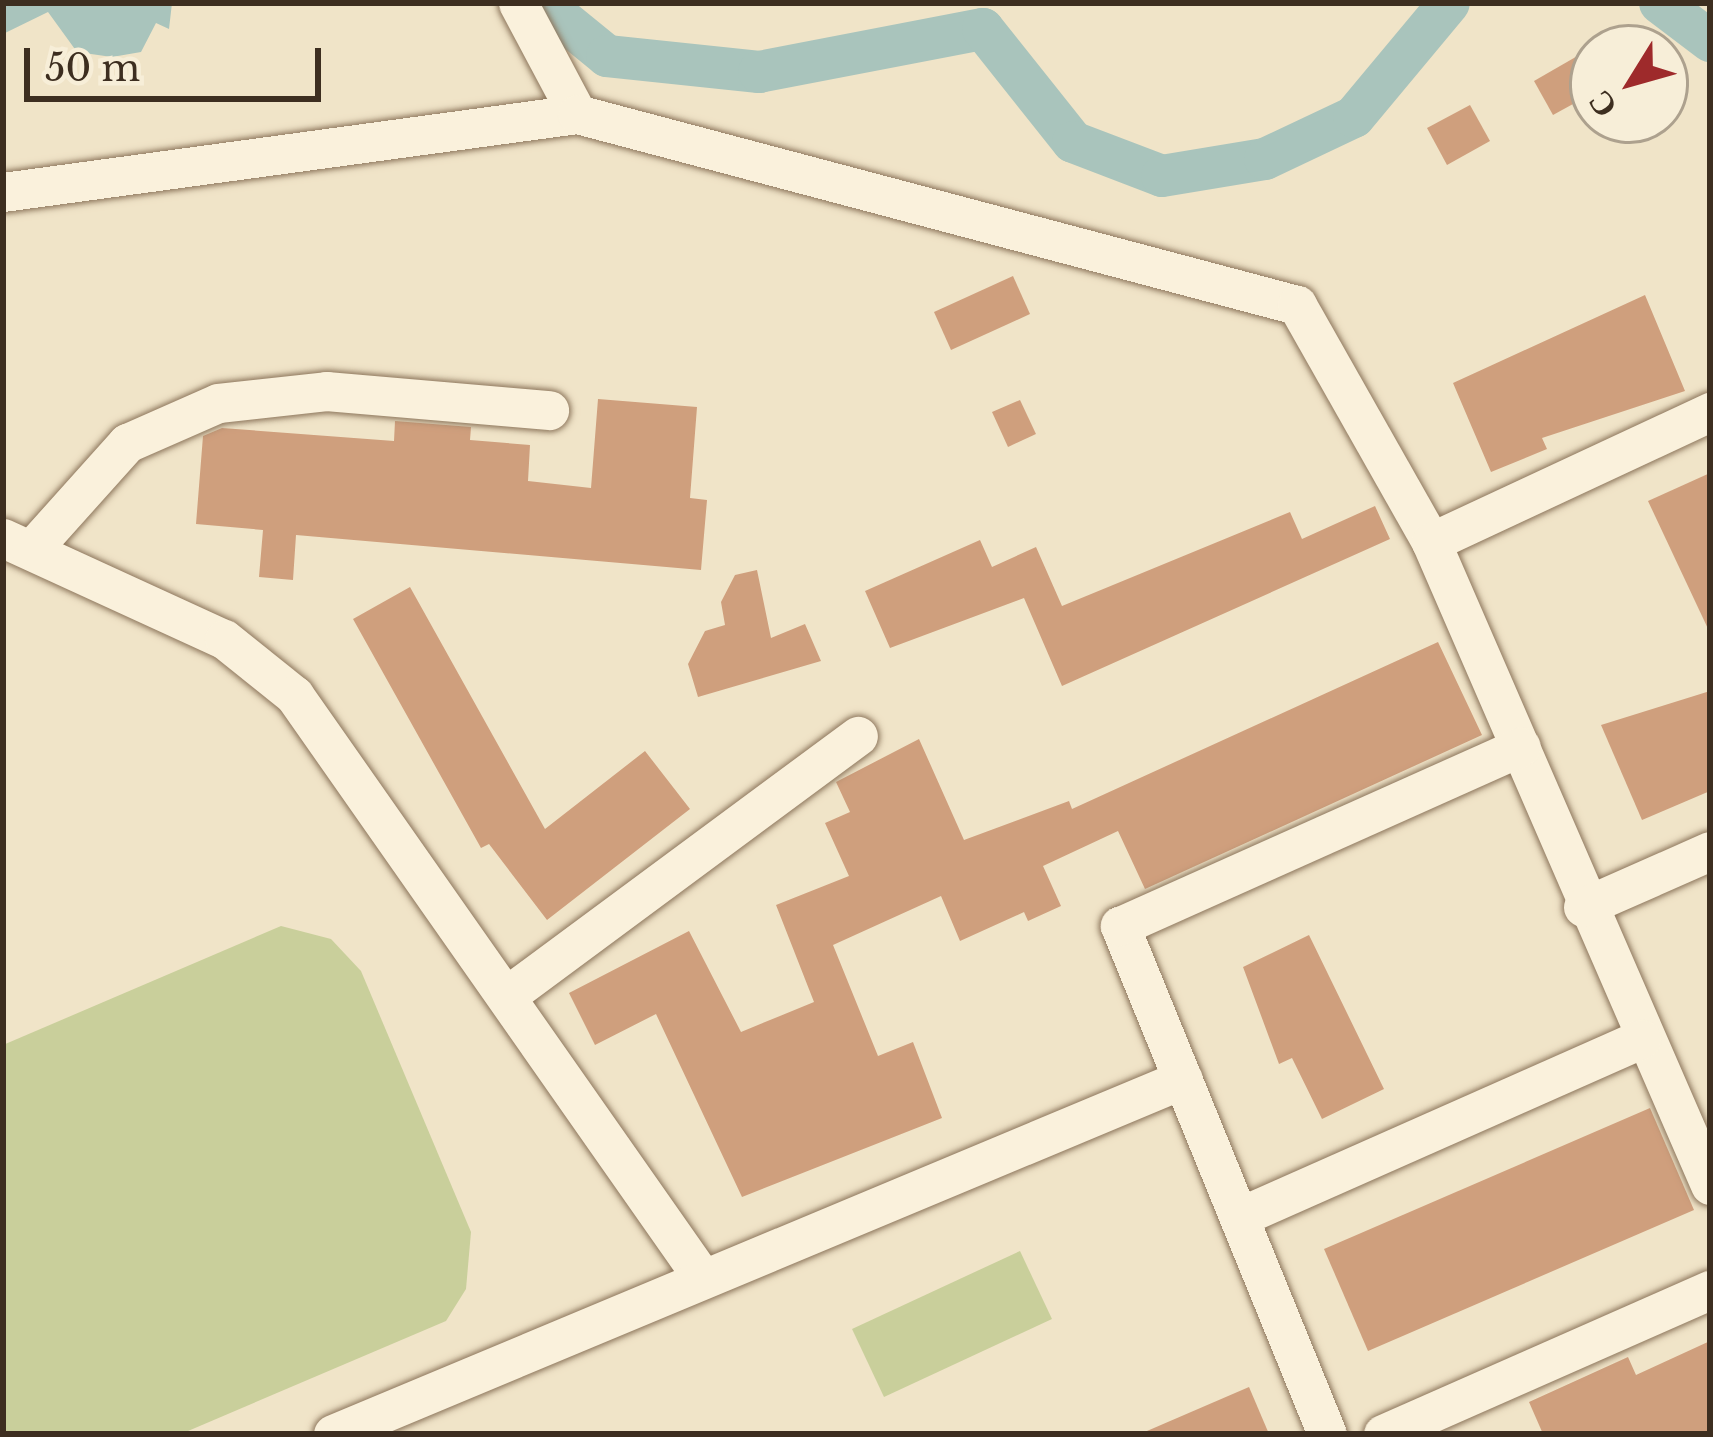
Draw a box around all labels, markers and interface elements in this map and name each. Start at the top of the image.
scale bar [30,24,327,98]
north arrow [1569,24,1689,144]
text: 50 m [45,46,140,91]
text: С [1579,82,1626,126]

